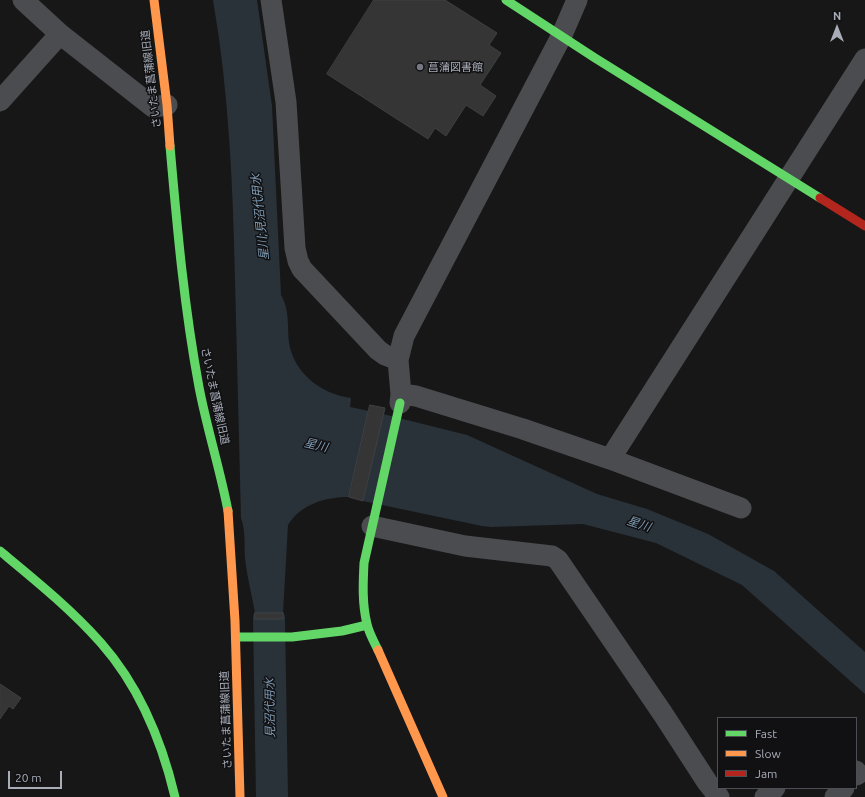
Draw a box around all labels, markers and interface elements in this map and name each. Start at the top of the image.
north arrow [817,8,857,48]
text: N [833,10,841,22]
street label: さいたま菖蒲線旧道 [138,29,164,129]
place label: 菖蒲図書館 [428,60,483,74]
marker: 菖蒲図書館 [415,62,425,72]
water label: 星川;見沼代用水 [248,173,272,261]
street label: さいたま菖蒲線旧道 [198,346,232,446]
water label: 星川 [303,435,329,455]
water label: 星川 [625,513,653,535]
street label: さいたま菖蒲線旧道 [218,670,234,770]
water label: 見沼代用水 [262,678,278,738]
legend [717,717,857,789]
text: Fast [755,727,777,740]
text: Slow [755,747,781,760]
scale bar [10,763,64,789]
text: Jam [755,767,777,780]
text: 20 m [15,771,42,784]

